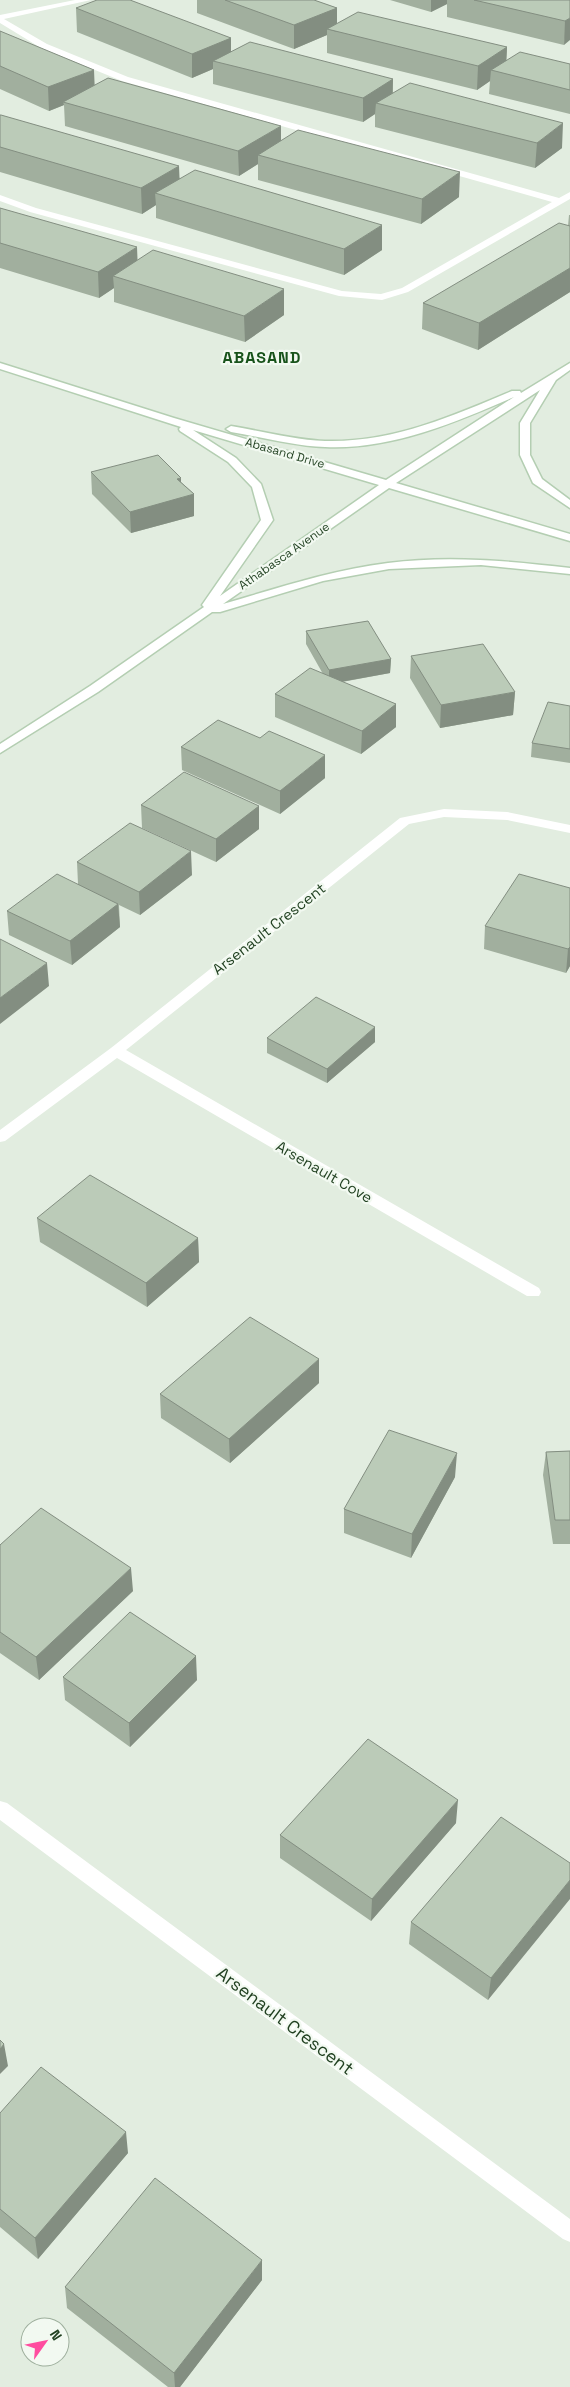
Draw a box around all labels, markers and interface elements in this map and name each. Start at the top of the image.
district label: ABASAND [222,347,302,368]
street label: Abasand Drive [243,434,327,472]
street label: Athabasca Avenue [235,519,333,593]
street label: Arsenault Crescent [208,878,329,979]
street label: Arsenault Cove [273,1136,376,1207]
street label: Arsenault Crescent [212,1961,359,2080]
north arrow [20,2317,70,2367]
text: N [46,2326,66,2344]

